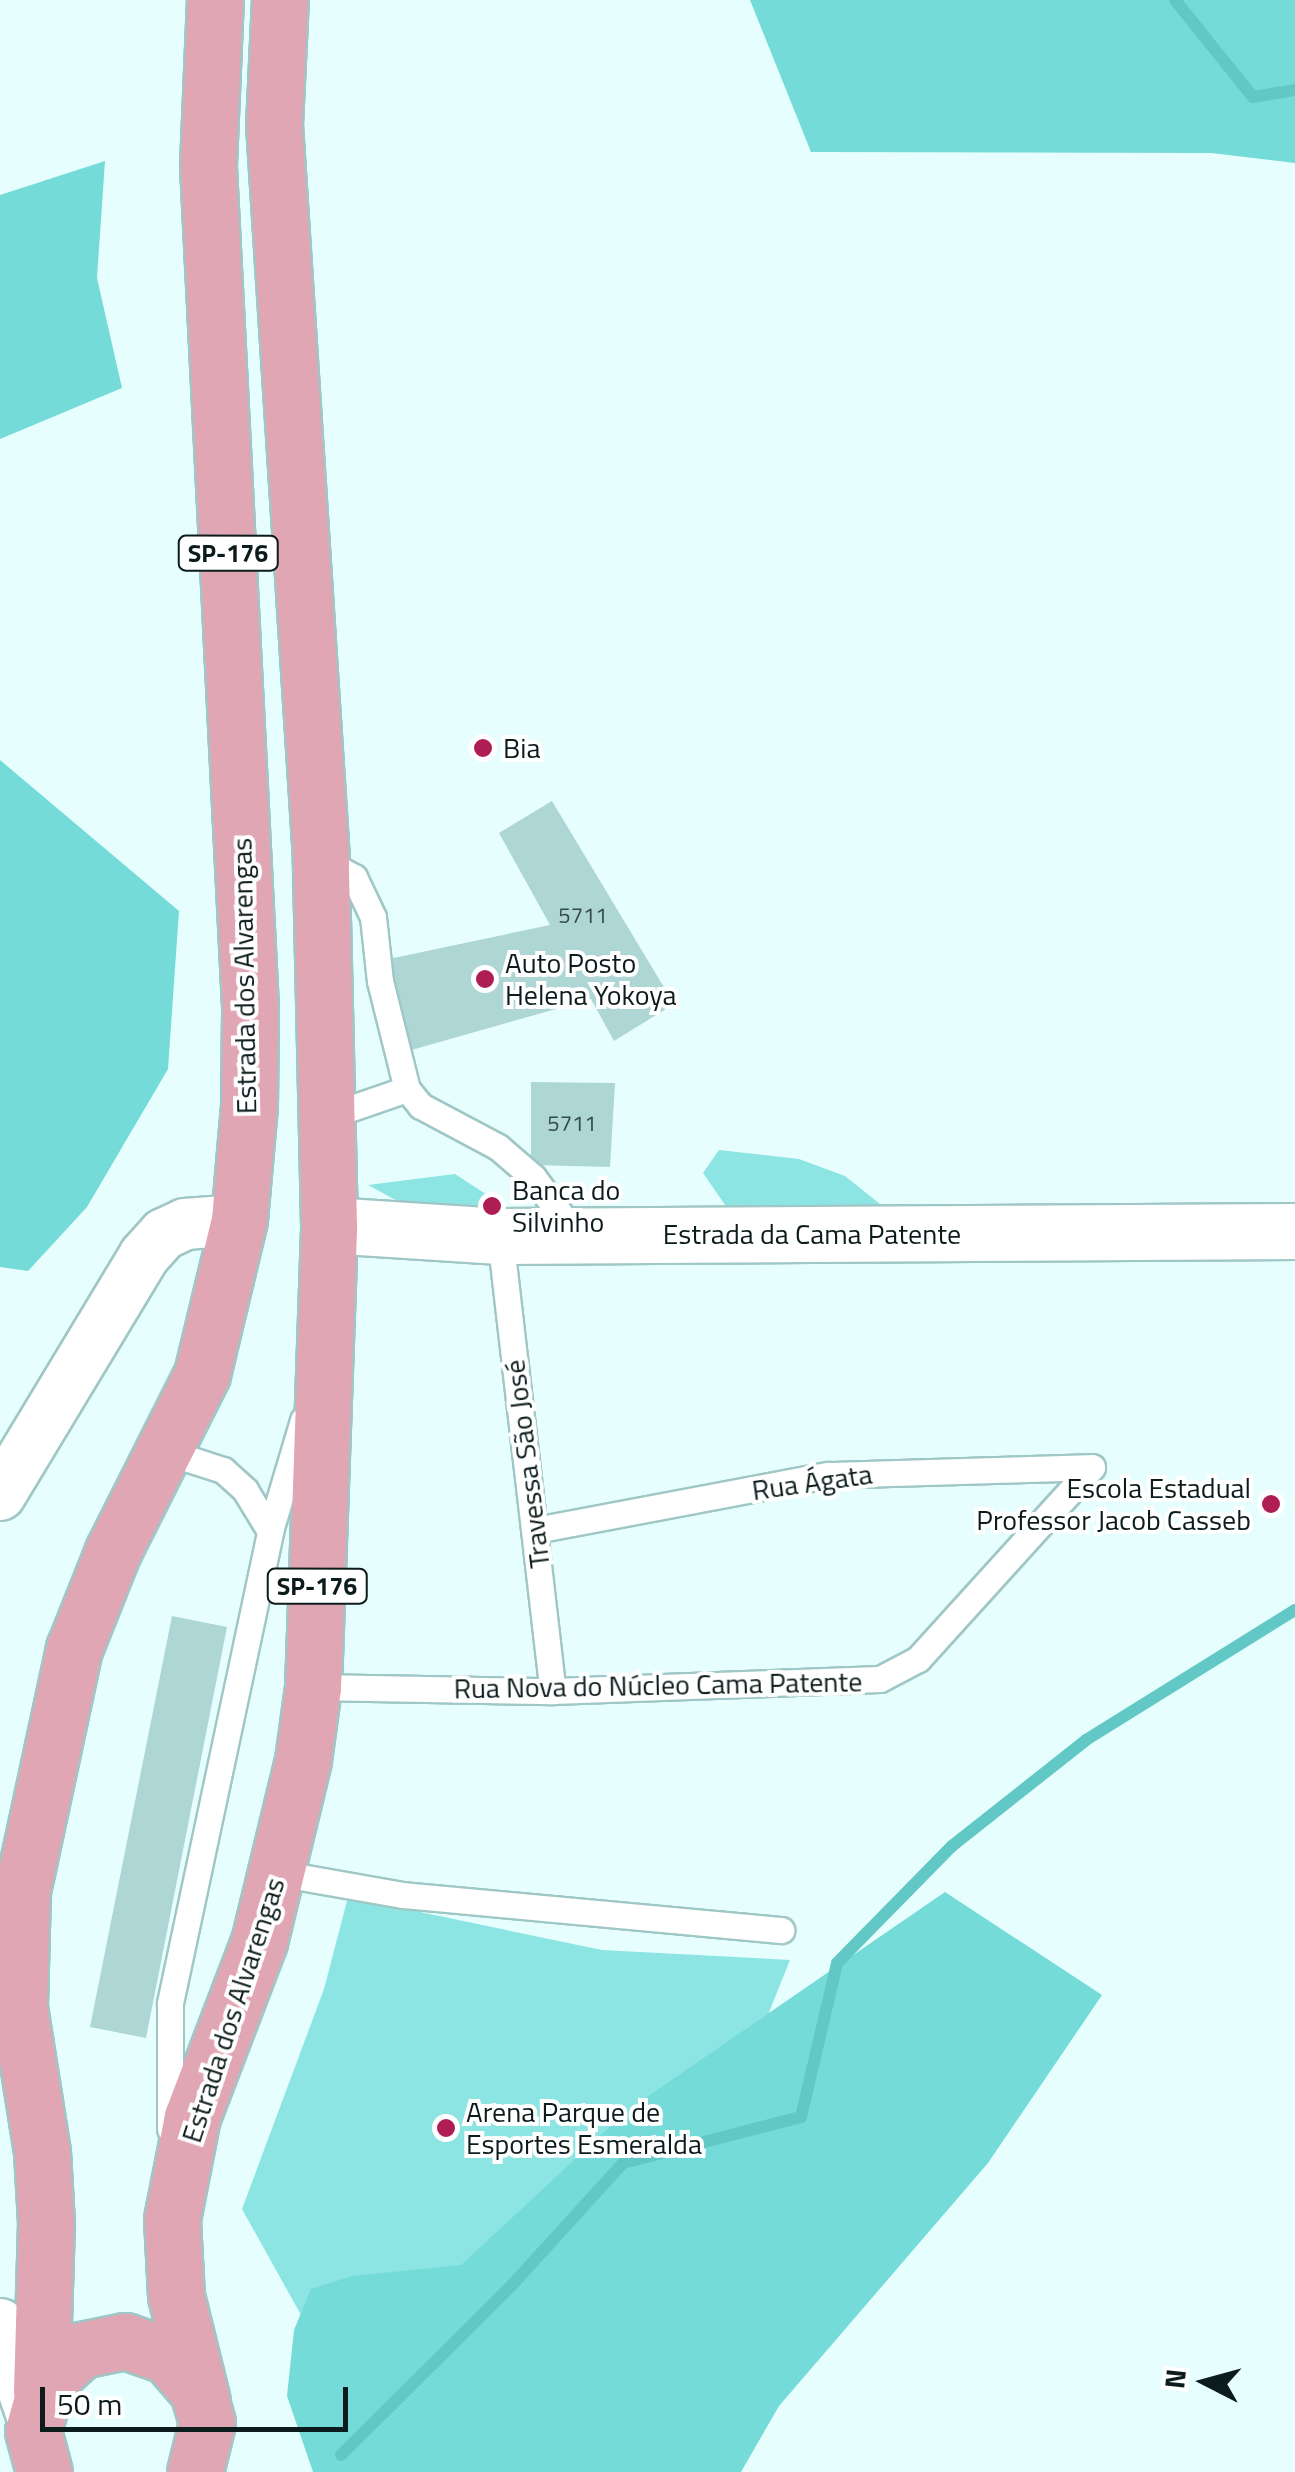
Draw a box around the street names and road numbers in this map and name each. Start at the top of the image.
road number: SP-176 [176,533,280,573]
street label: Estrada dos Alvarengas [225,838,263,1114]
street label: Estrada da Cama Patente [663,1217,961,1251]
street label: Travessa São José [498,1358,556,1570]
street label: Rua Ágata [750,1457,874,1507]
road number: SP-176 [264,1566,370,1606]
street label: Rua Nova do Núcleo Cama Patente [453,1665,863,1705]
street label: Estrada dos Alvarengas [174,1873,292,2147]

